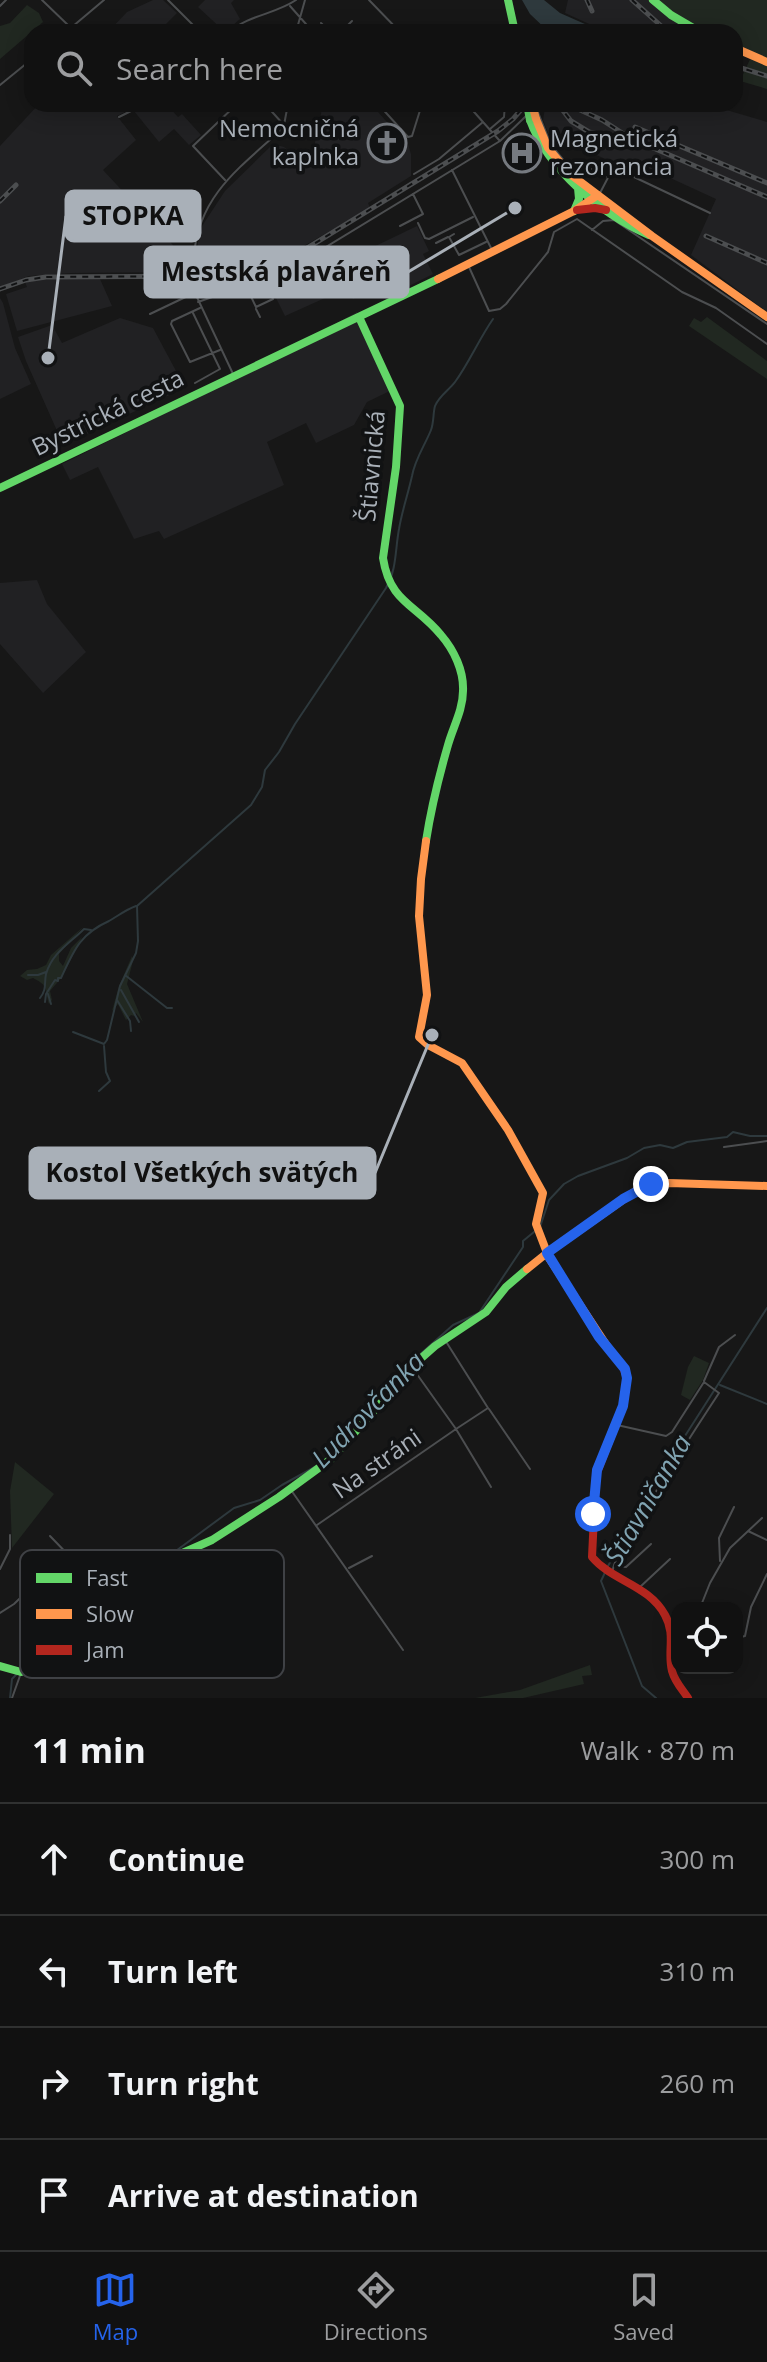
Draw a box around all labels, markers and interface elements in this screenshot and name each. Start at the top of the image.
search box [24,24,743,112]
icon: search [52,46,96,90]
text: Search here [116,48,283,89]
place label: Nemocničná kaplnka [219,111,359,172]
place label: Magnetická rezonancia [550,121,678,182]
church icon: Nemocničná kaplnka [366,122,408,164]
hospital icon: Magnetická rezonancia [501,132,543,174]
callout: STOPKA [66,191,200,241]
text: STOPKA [82,197,184,233]
callout: Mestská plaváreň [145,247,408,297]
text: Mestská plaváreň [161,253,391,289]
street label: Bystrická cesta [26,361,189,463]
street label: Štiavnická [349,409,392,523]
callout: Kostol Všetkých svätých [30,1148,375,1198]
text: Kostol Všetkých svätých [46,1154,358,1190]
route end [633,1166,669,1202]
water label: Ludrovčanka [303,1343,432,1475]
street label: Na stráni [325,1420,427,1505]
water label: Štiavničanka [595,1427,699,1571]
route start [575,1496,611,1532]
legend [20,1550,284,1678]
text: Fast [86,1562,128,1592]
text: Slow [86,1598,134,1628]
map controls [671,1602,743,1674]
button: locate [671,1602,743,1674]
text: Jam [84,1634,125,1664]
text: 11 min [32,1727,146,1773]
text: Walk · 870 m [581,1732,735,1768]
icon: ahead [32,1837,76,1881]
text: Continue [108,1839,245,1880]
text: 300 m [660,1841,735,1877]
icon: left [32,1949,76,1993]
text: Turn left [108,1951,238,1992]
text: 310 m [660,1953,735,1989]
icon: right [32,2061,76,2105]
text: Turn right [108,2063,259,2104]
text: 260 m [660,2065,735,2101]
icon: arrive [32,2173,76,2217]
text: Arrive at destination [108,2175,419,2216]
tab: Map [93,2268,138,2346]
tab: Directions [324,2268,428,2346]
tab: Saved [613,2268,674,2346]

